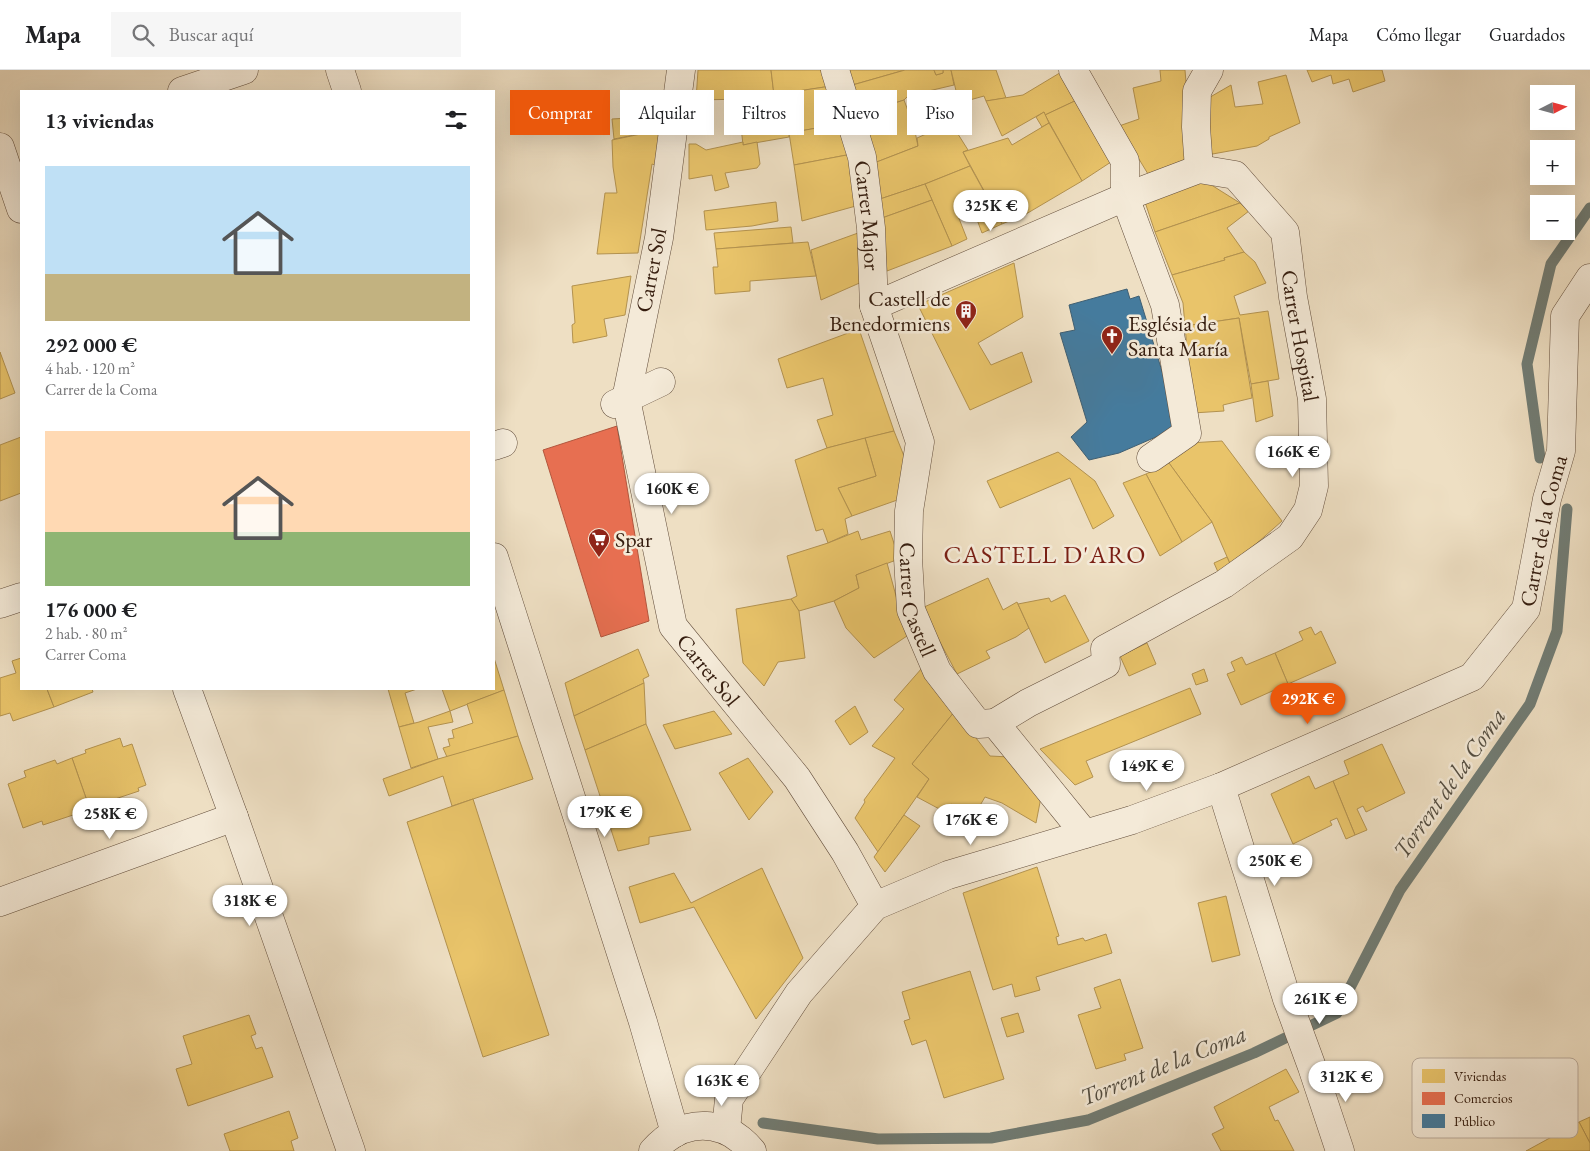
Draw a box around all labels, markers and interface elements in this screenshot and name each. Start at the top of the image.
search box [111,12,461,57]
text: Mapa [25,19,81,50]
icon: search [129,21,157,49]
text: Buscar aquí [169,22,253,47]
text: Mapa [1309,23,1348,46]
text: Cómo llegar [1376,23,1461,46]
text: Guardados [1489,23,1565,46]
north arrow [1530,85,1575,130]
map controls [1530,85,1575,240]
chip: Comprar [510,90,610,135]
chip: Alquilar [620,90,714,135]
chip: Filtros [724,90,804,135]
chip: Nuevo [814,90,897,135]
chip: Piso [907,90,972,135]
icon: filters [442,106,470,134]
text: 13 viviendas [45,107,154,134]
button: + [1530,140,1575,185]
street label: Carrer Major [848,159,887,272]
pin: 325K € [950,190,1032,232]
text: 325K € [964,195,1018,216]
button: − [1530,195,1575,240]
icon: home [213,198,303,288]
street label: Carrer Sol [629,225,673,315]
street label: Carrer Hospital [1275,268,1327,404]
place label: Castell de Benedormiens [829,284,950,338]
building icon: Castell de Benedormiens [954,299,978,330]
place label: Església de Santa María [1128,309,1229,363]
church icon: Església de Santa María [1100,324,1124,355]
text: 292 000 € [45,331,137,358]
text: 4 hab. · 120 m² [45,358,135,379]
text: Carrer de la Coma [45,379,157,400]
pin: 166K € [1252,436,1334,478]
text: 166K € [1266,441,1320,462]
street label: Carrer de la Coma [1512,451,1574,609]
icon: home [213,463,303,553]
pin: 160K € [631,472,713,515]
text: 160K € [645,478,699,499]
place label: Spar [615,525,653,554]
supermarket icon: Spar [587,527,611,558]
district label: CASTELL D'ARO [944,538,1146,570]
street label: Carrer Castell [894,542,944,661]
text: 176 000 € [45,596,137,623]
text: 2 hab. · 80 m² [45,623,127,644]
street label: Carrer Sol [670,627,747,712]
text: Carrer Coma [45,644,126,665]
pin: 292K € [1267,682,1349,725]
text: 292K € [1281,688,1335,709]
water label: Torrent de la Coma [1386,702,1512,864]
pin: 149K € [1106,750,1188,792]
text: 149K € [1120,755,1174,776]
pin: 179K € [564,796,646,838]
pin: 258K € [69,798,151,840]
text: 179K € [578,801,632,822]
text: 258K € [83,803,137,824]
pin: 176K € [930,804,1012,846]
text: 176K € [944,809,998,830]
pin: 250K € [1234,844,1316,887]
text: 250K € [1248,850,1302,871]
pin: 318K € [209,884,291,927]
text: 318K € [223,890,277,911]
pin: 261K € [1279,982,1361,1025]
text: 261K € [1293,988,1347,1009]
water label: Torrent de la Coma [1075,1017,1251,1113]
legend [1412,1058,1578,1138]
pin: 312K € [1305,1060,1387,1103]
pin: 163K € [681,1064,763,1107]
text: 312K € [1319,1066,1373,1087]
text: Viviendas [1454,1067,1507,1085]
text: 163K € [695,1070,749,1091]
text: Comercios [1454,1089,1513,1107]
text: Público [1454,1112,1495,1130]

